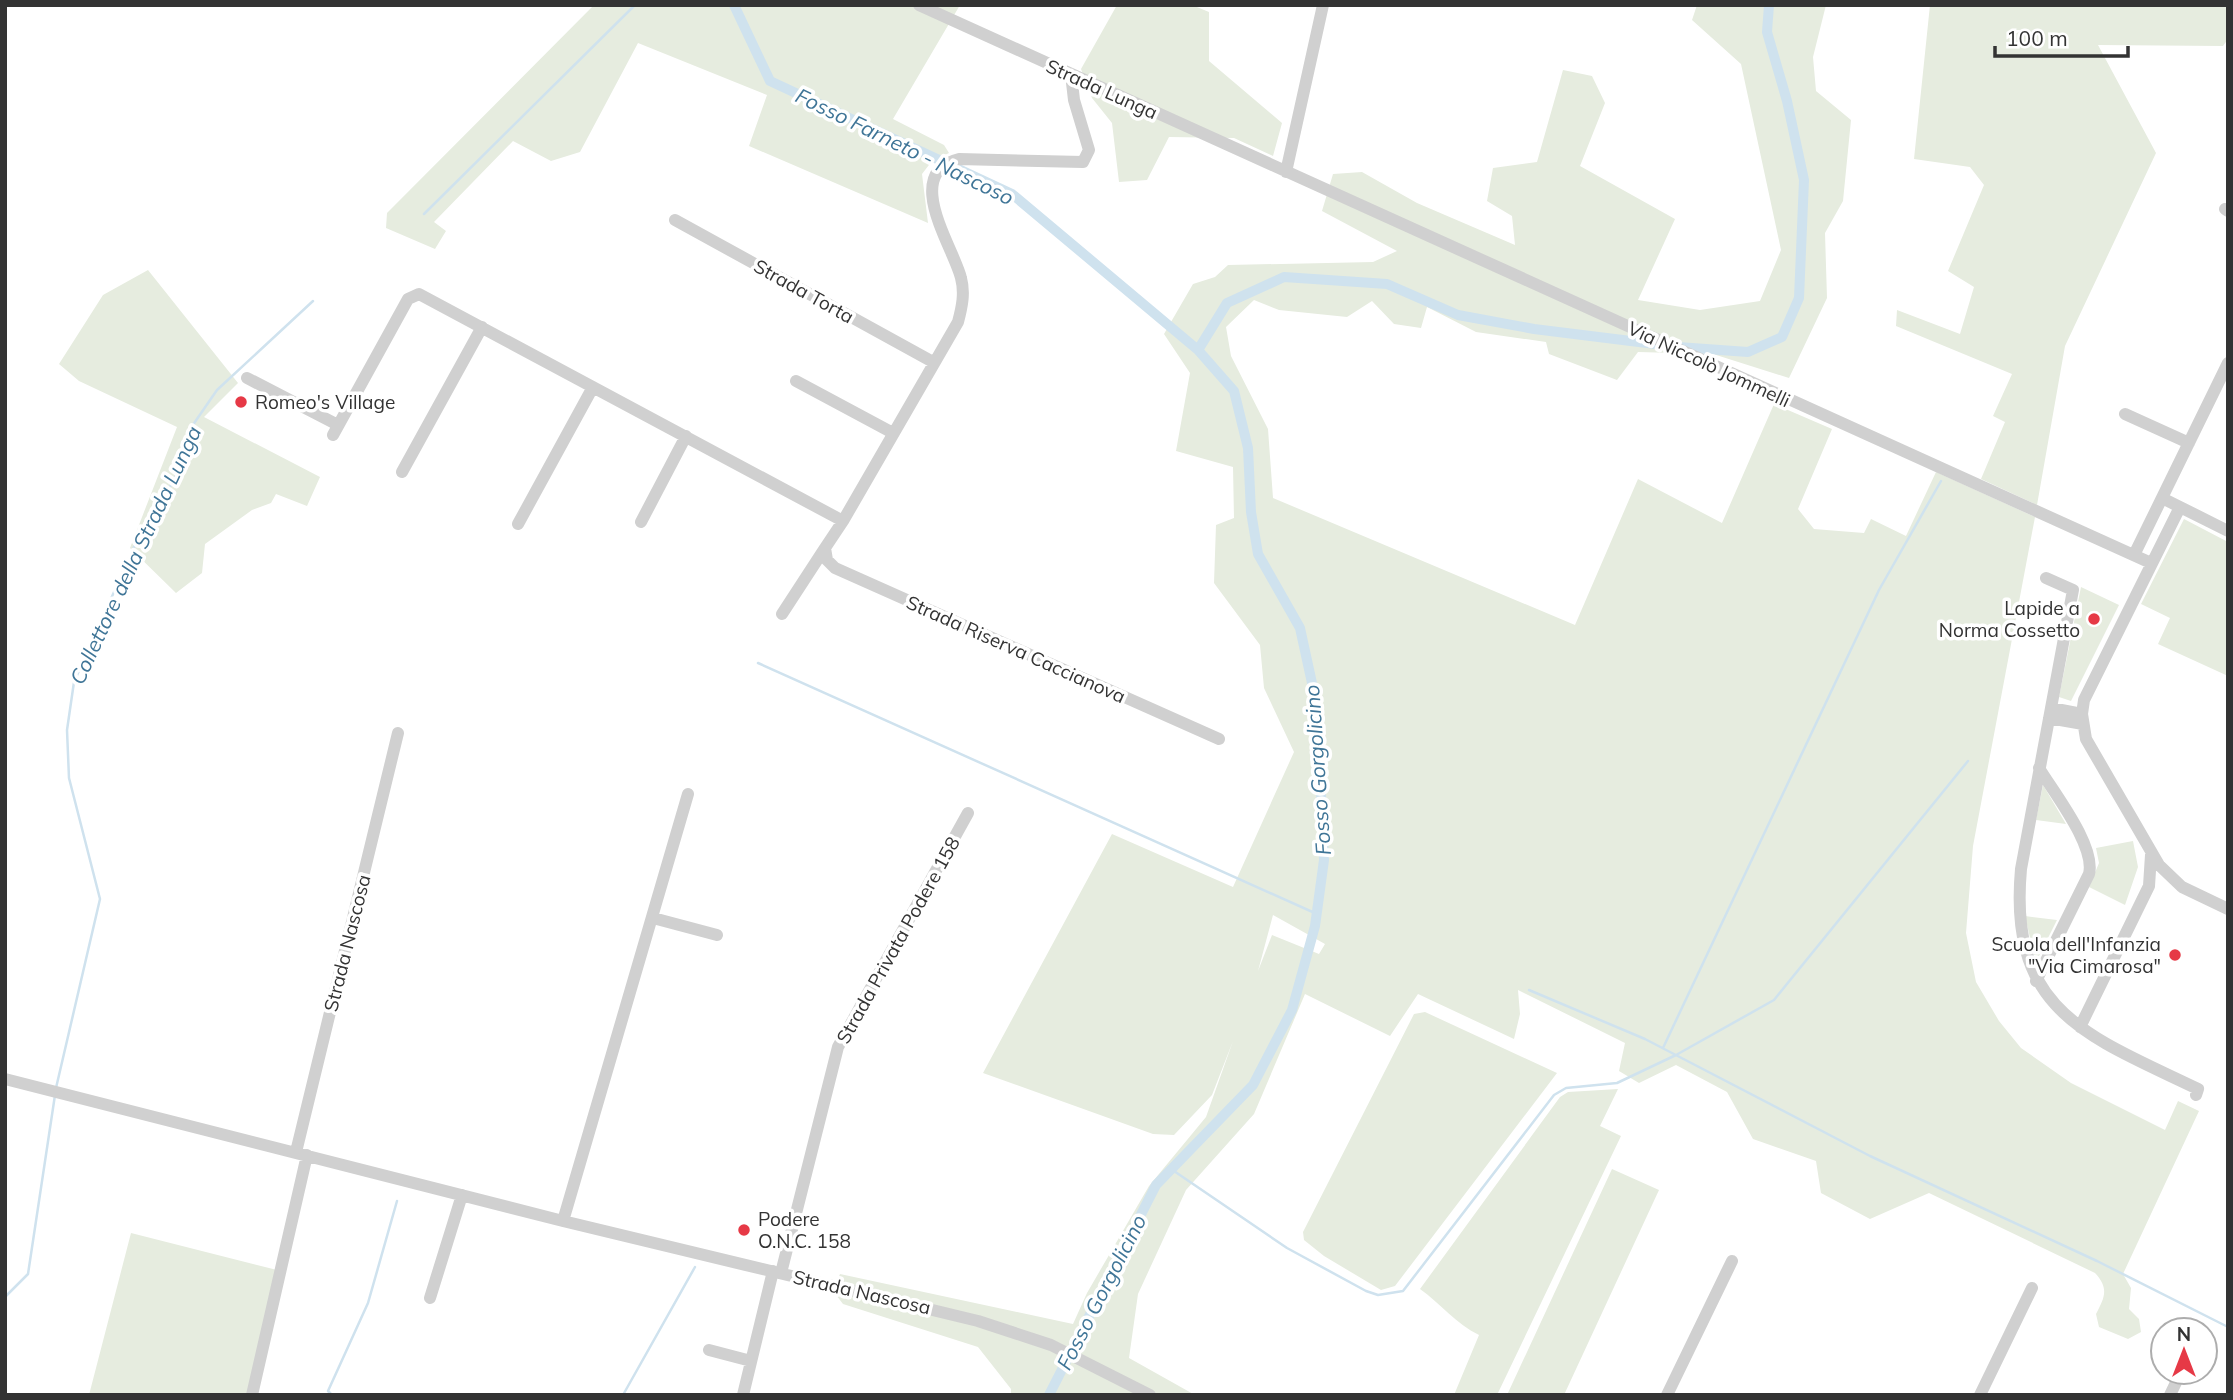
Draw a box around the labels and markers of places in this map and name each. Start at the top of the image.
place label: Romeo's Village [255,390,395,414]
marker: Romeo's Village [233,394,249,410]
place label: Lapide a Norma Cossetto [1939,596,2080,642]
marker: Lapide a Norma Cossetto [2086,611,2102,627]
place label: Scuola dell'Infanzia "Via Cimarosa" [1991,932,2161,978]
marker: Scuola dell'Infanzia "Via Cimarosa" [2167,947,2183,963]
place label: Podere O.N.C. 158 [758,1207,851,1253]
marker: Podere O.N.C. 158 [736,1222,752,1238]

